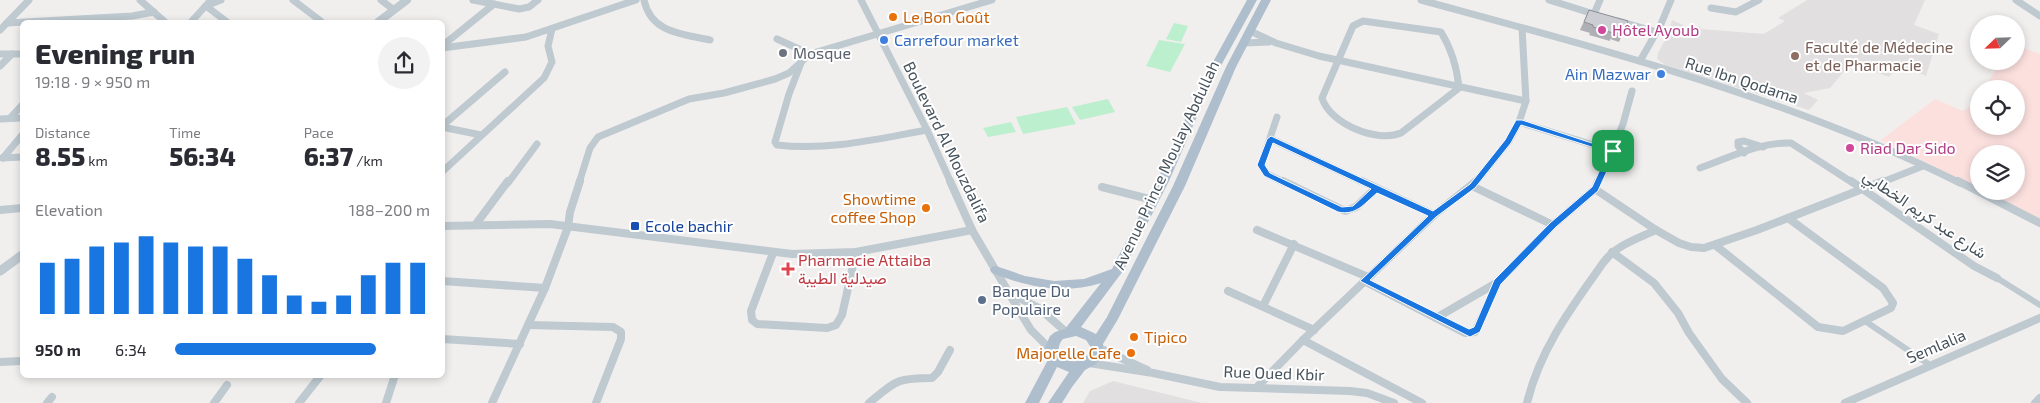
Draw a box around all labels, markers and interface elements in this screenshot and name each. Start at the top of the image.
place label: Le Bon Goût [903,7,990,26]
marker: Le Bon Goût [887,11,899,23]
north arrow [1970,15,2025,70]
map controls [1970,15,2025,200]
place label: Hôtel Ayoub [1612,20,1699,39]
marker: Hôtel Ayoub [1596,24,1608,36]
place label: Carrefour market [894,30,1019,49]
marker: Carrefour market [878,34,890,46]
text: Evening run [35,36,195,70]
button: share [378,37,430,89]
place label: Faculté de Médecine et de Pharmacie [1805,37,1953,74]
place label: Mosque [793,43,851,62]
marker: Mosque [777,47,789,59]
marker: Faculté de Médecine et de Pharmacie [1789,50,1801,62]
street label: Rue Ibn Qodama [1683,52,1801,108]
street label: Avenue Prince Moulay Abdullah [1109,57,1222,272]
street label: Boulevard Al Mouzdalifa [900,58,995,225]
place label: Ain Mazwar [1565,64,1652,83]
marker: Ain Mazwar [1655,68,1667,80]
text: 19:18 · 9 × 950 m [35,72,150,91]
button: locate [1970,80,2025,135]
text: Distance [35,124,90,141]
text: Time [169,124,201,141]
text: Pace [304,124,334,141]
pin [1592,130,1634,172]
icon: arrive [1599,137,1627,165]
place label: Riad Dar Sido [1860,138,1956,157]
text: 8.55 [35,141,85,171]
text: 56:34 [169,141,236,171]
text: 6:37 [304,141,353,171]
marker: Riad Dar Sido [1844,142,1856,154]
button: layers [1970,145,2025,200]
text: km [85,152,108,169]
text: /km [353,152,383,169]
street label: شارع عبد كريم الخطابي [1857,165,1990,266]
place label: Showtime coffee Shop [831,189,916,226]
text: Elevation [35,200,103,219]
text: 188–200 m [349,200,430,219]
marker: Showtime coffee Shop [920,202,932,214]
place label: Ecole bachir [645,216,734,235]
marker: Ecole bachir [629,220,641,232]
place label: Pharmacie Attaiba صيدلية الطيبة [798,250,931,288]
marker: Pharmacie Attaiba صيدلية الطيبة [782,263,794,275]
place label: Banque Du Populaire [992,281,1070,318]
marker: Banque Du Populaire [976,294,988,306]
street label: Semlalia [1903,325,1968,367]
place label: Tipico [1144,327,1187,346]
marker: Tipico [1128,331,1140,343]
text: 950 m [35,340,81,359]
text: 6:34 [115,340,147,359]
place label: Majorelle Cafe [1016,343,1121,363]
marker: Majorelle Cafe [1125,347,1137,359]
street label: Rue Oued Kbir [1223,361,1326,384]

